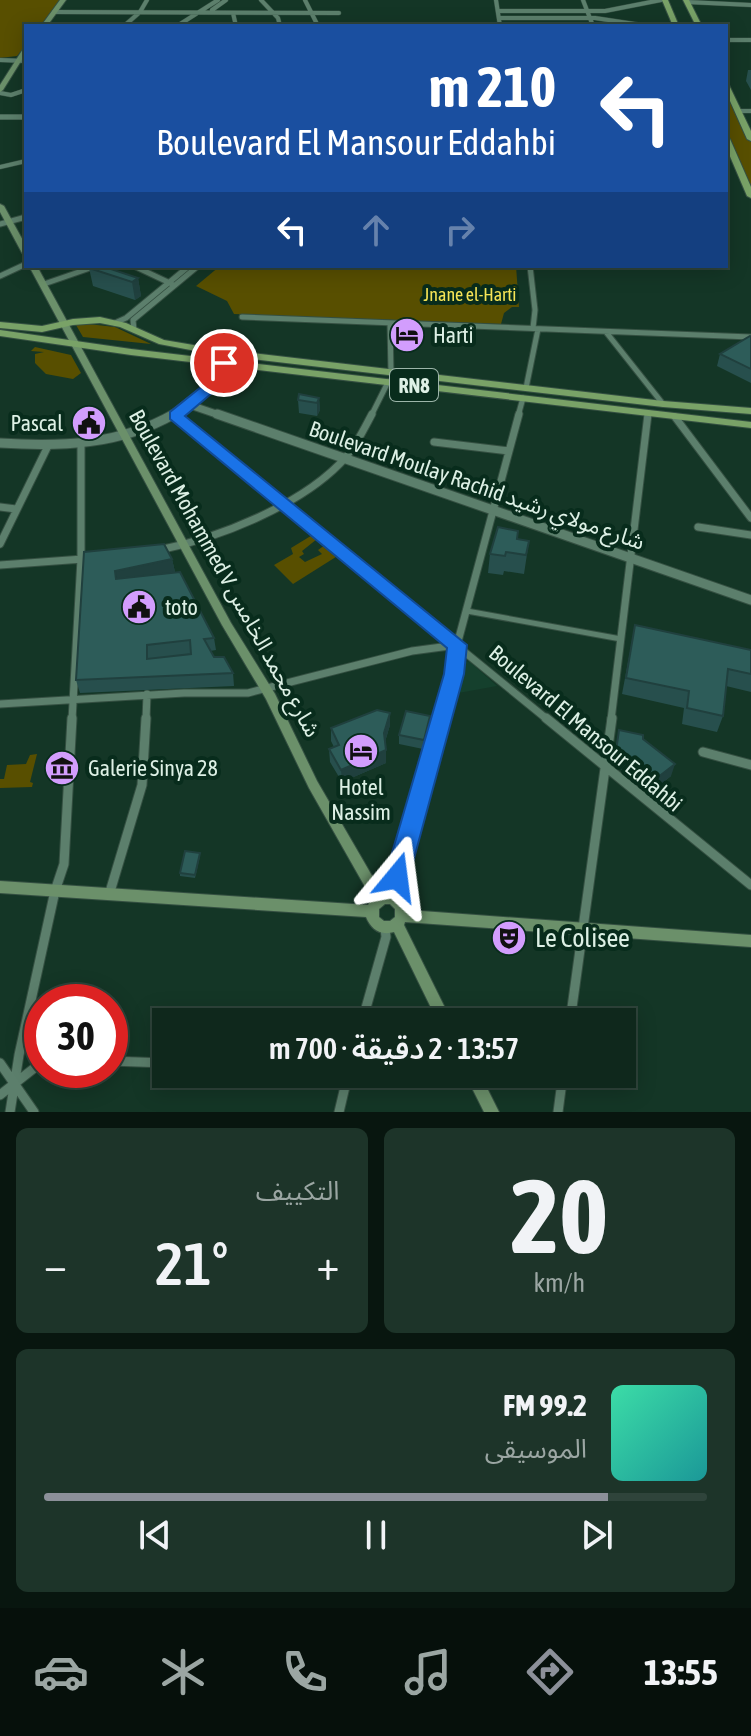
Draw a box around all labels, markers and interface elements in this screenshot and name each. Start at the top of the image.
text: 210 m [429,55,556,119]
icon: left [584,56,688,160]
text: Boulevard El Mansour Eddahbi [156,121,556,163]
icon: left [270,208,314,252]
icon: ahead [354,208,398,252]
icon: right [438,208,482,252]
park label: Jnane el-Harti [424,284,516,305]
hotel icon: Harti [388,316,426,354]
place label: Harti [433,322,474,348]
pin [190,329,258,397]
icon: arrive [202,341,246,385]
road number: RN8 [390,369,438,401]
public building icon: Pascal [70,404,108,442]
street label: Boulevard Mohammed V شارع محمد الخامس [120,405,326,743]
place label: Pascal [10,410,63,436]
street label: Boulevard Moulay Rachid شارع مولاي رشيد [304,415,648,559]
public building icon: toto [120,588,158,626]
place label: toto [165,594,198,620]
street label: Boulevard El Mansour Eddahbi [484,639,688,817]
hotel icon: Hotel Nassim [342,732,380,770]
museum icon: Galerie Sinya 28 [43,749,81,787]
place label: Galerie Sinya 28 [88,755,218,781]
place label: Hotel Nassim [331,774,391,825]
position arrow [355,835,439,919]
theatre icon: Le Colisee [490,919,528,957]
place label: Le Colisee [535,923,630,953]
speed limit sign: 30 [24,984,128,1088]
text: 13:57 · 2 دقيقة · 700 m [269,1031,519,1065]
text: 20 [510,1156,608,1275]
text: التكييف [256,1176,340,1206]
text: 21° [155,1229,228,1298]
text: − [44,1239,67,1289]
text: + [317,1239,340,1289]
text: km/h [533,1268,585,1298]
text: 99.2 FM [503,1388,587,1422]
text: الموسيقى [485,1434,587,1464]
icon: previous [133,1513,177,1557]
icon: pause [354,1513,398,1557]
icon: next [575,1513,619,1557]
icon: car [33,1644,89,1700]
icon: climate [155,1644,211,1700]
icon: phone [277,1644,333,1700]
icon: music [400,1644,456,1700]
icon: directions [522,1644,578,1700]
text: 13:55 [644,1651,718,1693]

